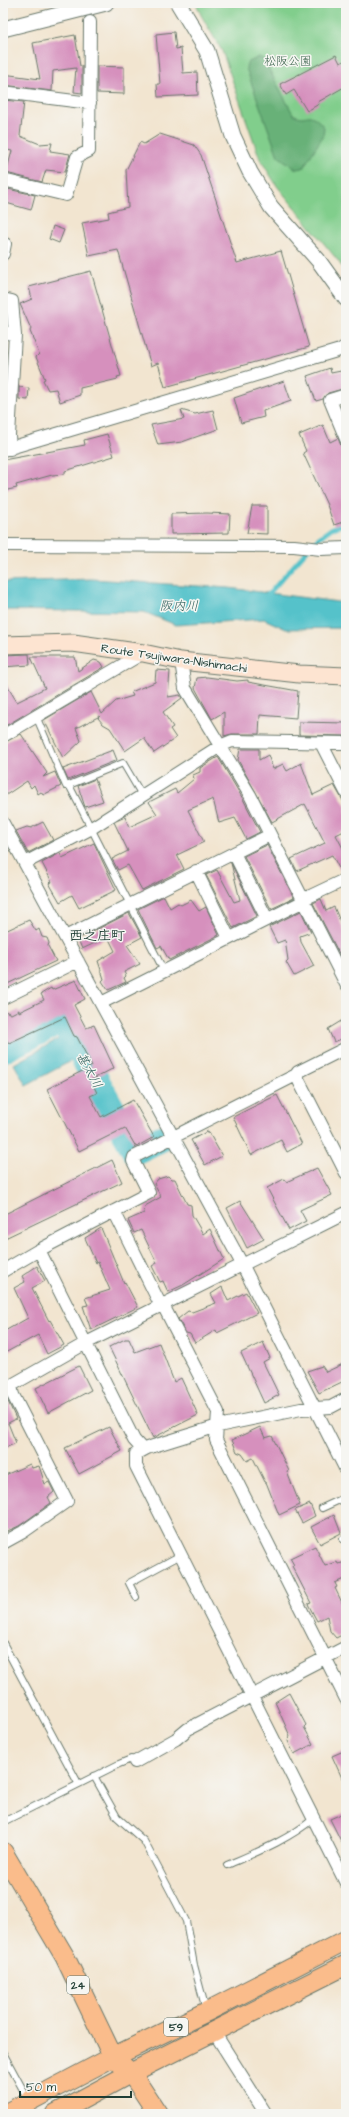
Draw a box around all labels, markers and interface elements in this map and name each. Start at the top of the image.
park label: 松阪公園 [264,53,312,70]
water label: 阪内川 [159,597,199,615]
street label: Route Tsujiwara-Nishimachi [100,640,248,677]
district label: 西之庄町 [69,926,125,946]
water label: 甚太川 [72,1049,106,1092]
road number: 24 [67,1976,89,1994]
road number: 59 [164,2018,188,2036]
scale bar [20,2073,131,2099]
text: 50 m [26,2079,57,2096]

